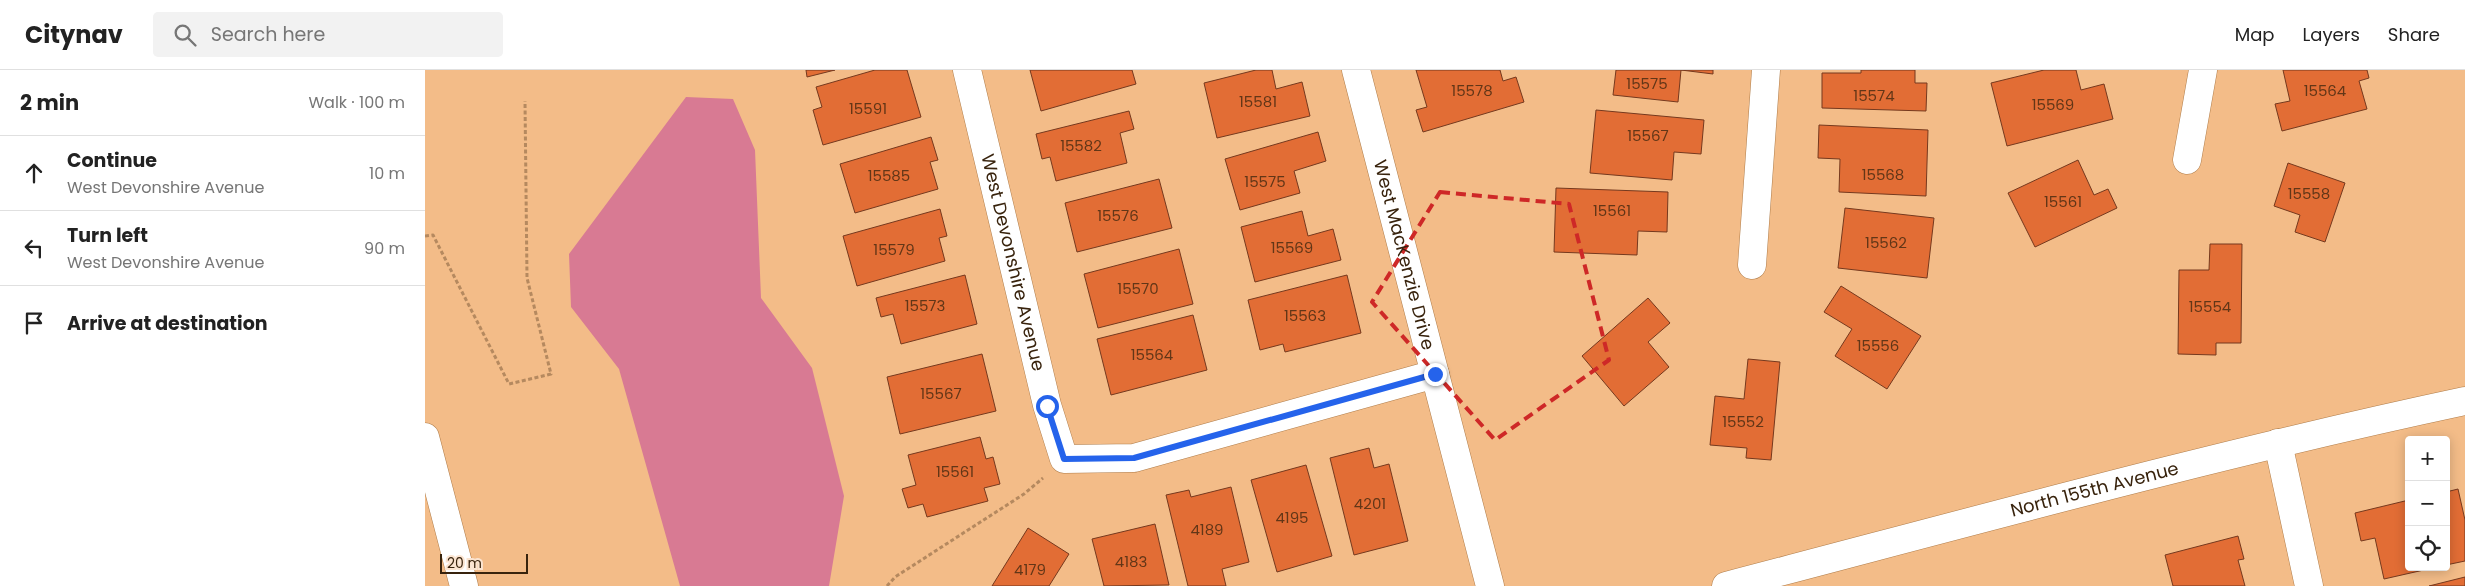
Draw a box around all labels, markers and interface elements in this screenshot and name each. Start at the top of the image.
search box [153,12,503,57]
text: Citynav [25,18,123,51]
icon: search [171,21,199,49]
text: Search here [211,21,325,48]
text: Map [2235,22,2275,47]
text: Layers [2303,22,2360,47]
text: Share [2388,22,2440,47]
house number: 15575 [1626,73,1668,94]
house number: 15578 [1451,80,1493,101]
house number: 15564 [2304,80,2346,101]
house number: 15574 [1853,85,1895,106]
text: 2 min [20,88,79,117]
text: Walk · 100 m [308,91,405,114]
house number: 15581 [1239,91,1277,112]
house number: 15569 [2032,94,2074,115]
house number: 15591 [849,98,887,119]
house number: 15567 [1627,125,1669,146]
house number: 15582 [1060,135,1102,156]
text: Continue [67,147,157,174]
street label: West Devonshire Avenue [975,151,1051,374]
street label: West MacKenzie Drive [1368,157,1441,352]
icon: ahead [20,159,48,187]
text: 10 m [369,162,405,185]
house number: 15568 [1862,164,1904,185]
house number: 15585 [868,165,910,186]
house number: 15575 [1244,171,1286,192]
text: West Devonshire Avenue [67,176,264,199]
house number: 15558 [2288,183,2330,204]
house number: 15561 [2044,191,2082,212]
house number: 15561 [1593,200,1631,221]
house number: 15576 [1097,205,1139,226]
text: Turn left [67,222,148,249]
house number: 15562 [1865,232,1907,253]
icon: left [20,234,48,262]
text: 90 m [364,237,405,260]
house number: 15569 [1271,237,1313,258]
house number: 15579 [873,239,915,260]
text: West Devonshire Avenue [67,251,264,274]
house number: 15570 [1117,278,1159,299]
house number: 15573 [905,295,945,316]
house number: 15554 [2189,296,2231,317]
house number: 15563 [1284,305,1326,326]
icon: arrive [20,309,48,337]
text: Arrive at destination [67,310,268,337]
house number: 15556 [1857,335,1899,356]
house number: 15564 [1131,344,1173,365]
route end [1424,363,1447,386]
house number: 15567 [920,383,962,404]
route start [1036,395,1059,418]
house number: 15552 [1722,411,1764,432]
map controls [2405,436,2450,571]
button: + [2405,436,2450,481]
street label: North 155th Avenue [2008,455,2181,523]
house number: 15561 [936,461,974,482]
button: − [2405,481,2450,526]
house number: 4201 [1354,493,1386,514]
house number: 4195 [1275,507,1309,528]
house number: 4189 [1190,519,1224,540]
button: locate [2405,526,2450,571]
scale bar [440,551,527,574]
house number: 4183 [1115,551,1147,572]
text: 20 m [447,553,482,573]
house number: 4179 [1014,559,1046,580]

